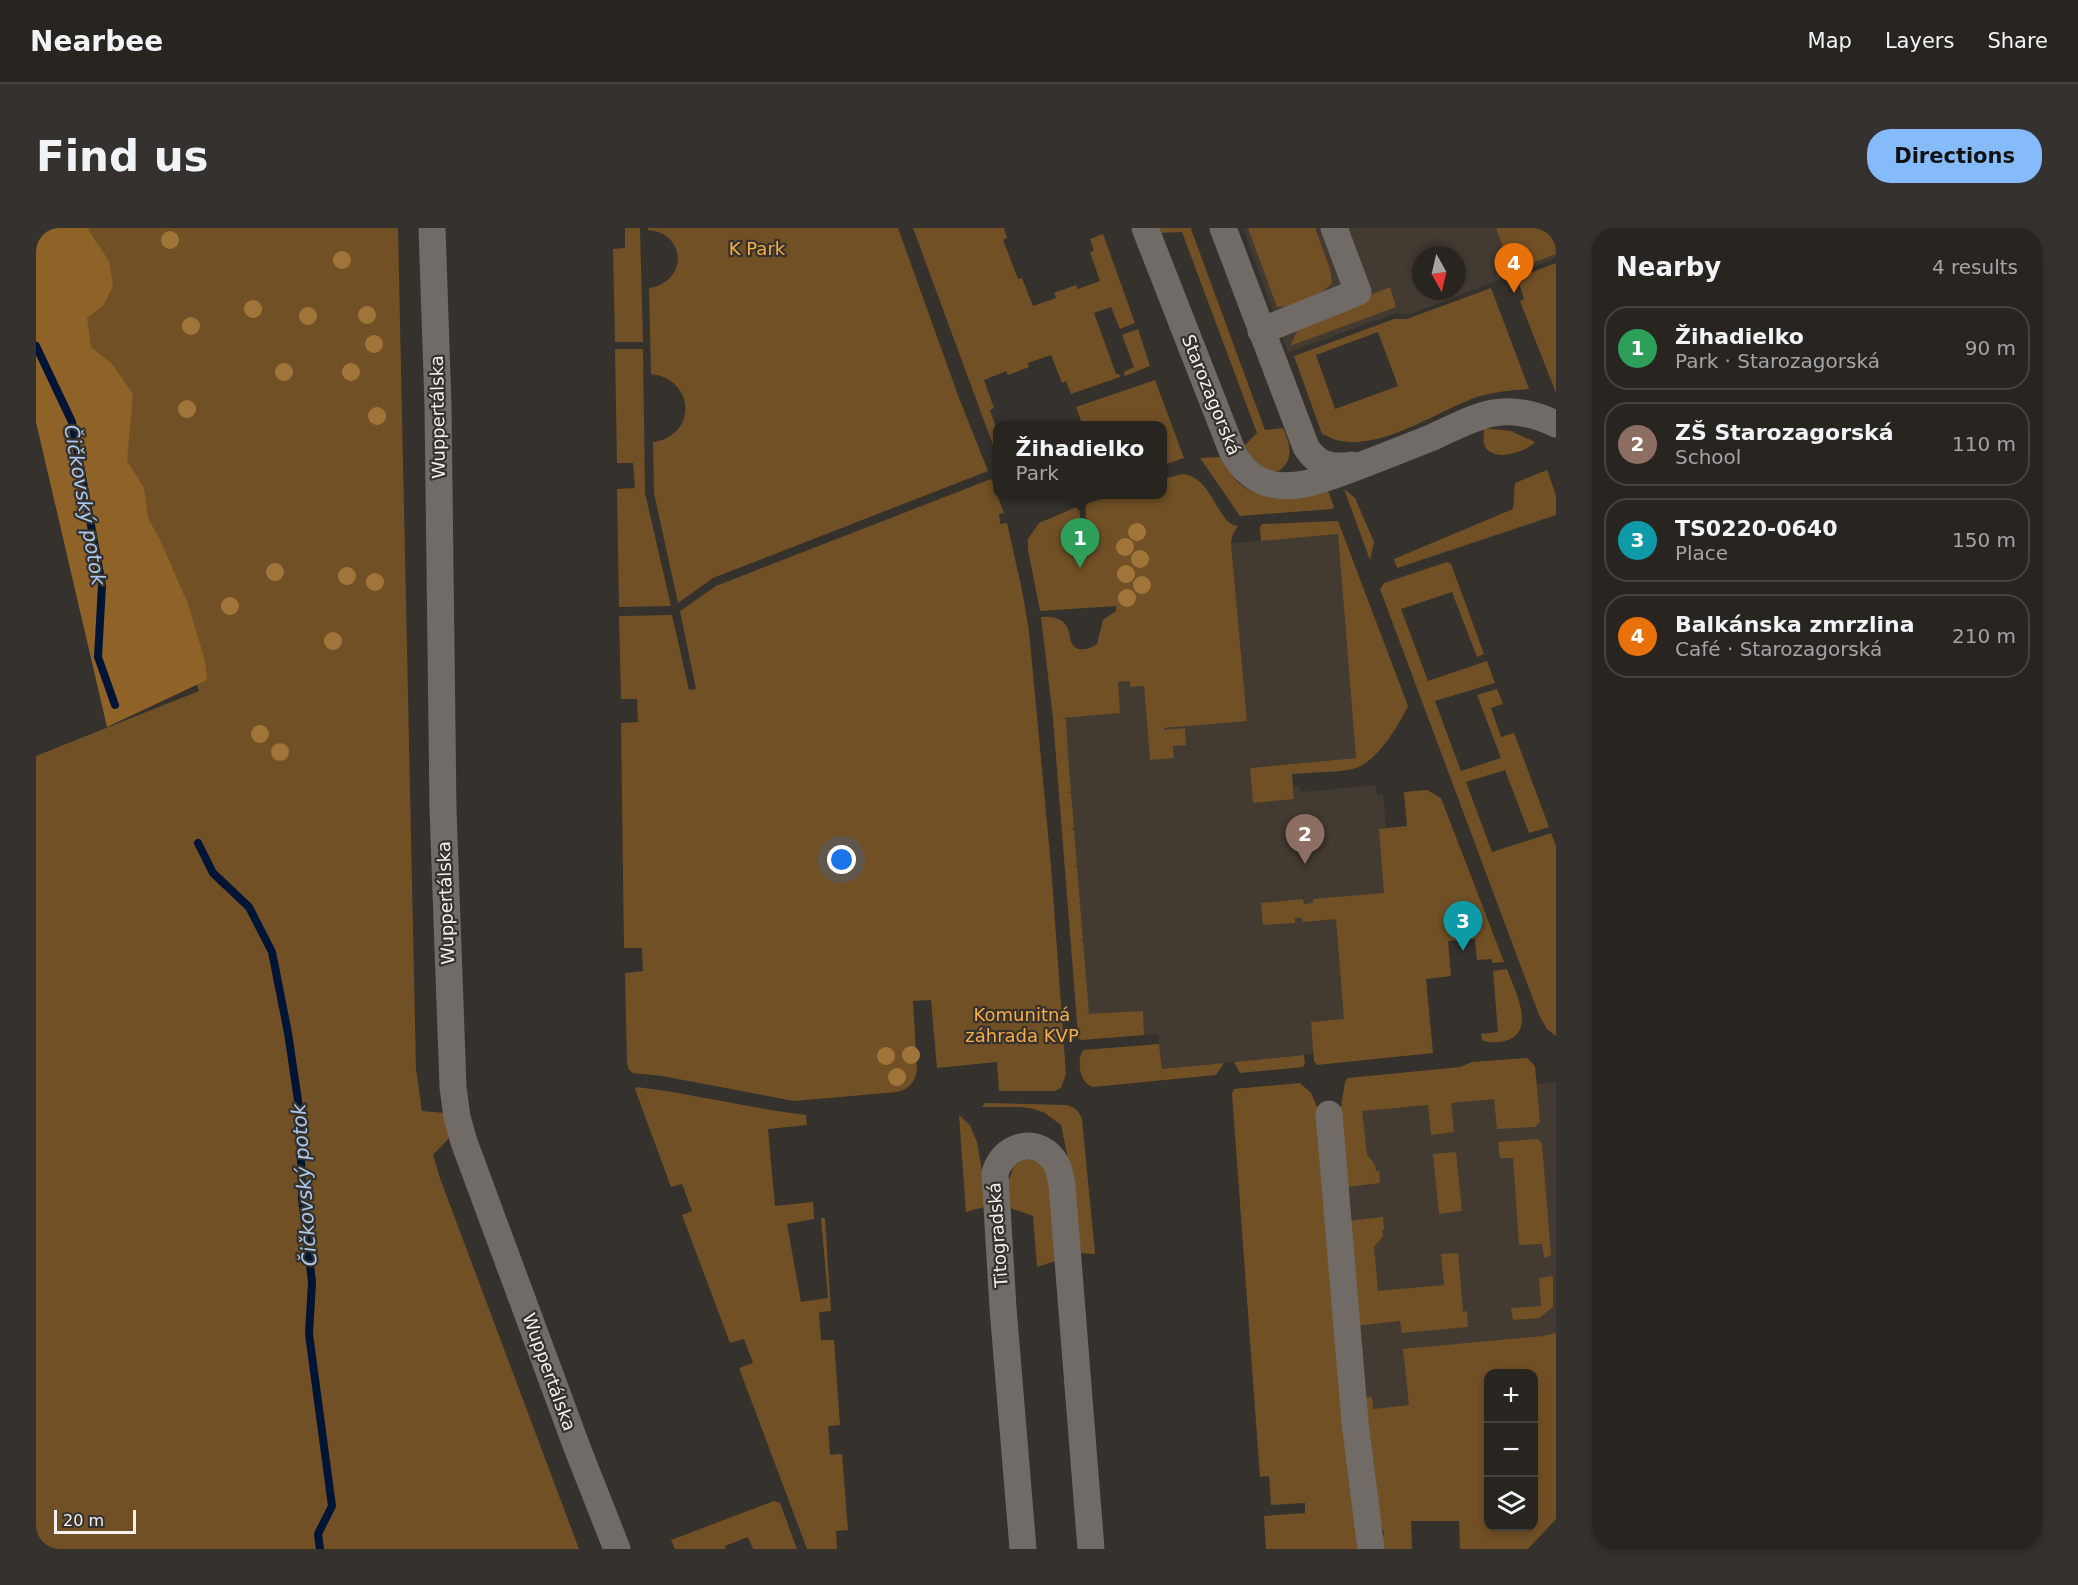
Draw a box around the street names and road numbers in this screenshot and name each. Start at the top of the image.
street label: Starozagorská [1178,331,1245,458]
street label: Wuppertálska [426,355,449,479]
street label: Wuppertálska [433,841,458,965]
street label: Titogradská [983,1182,1012,1289]
street label: Wuppertálska [518,1310,580,1433]

